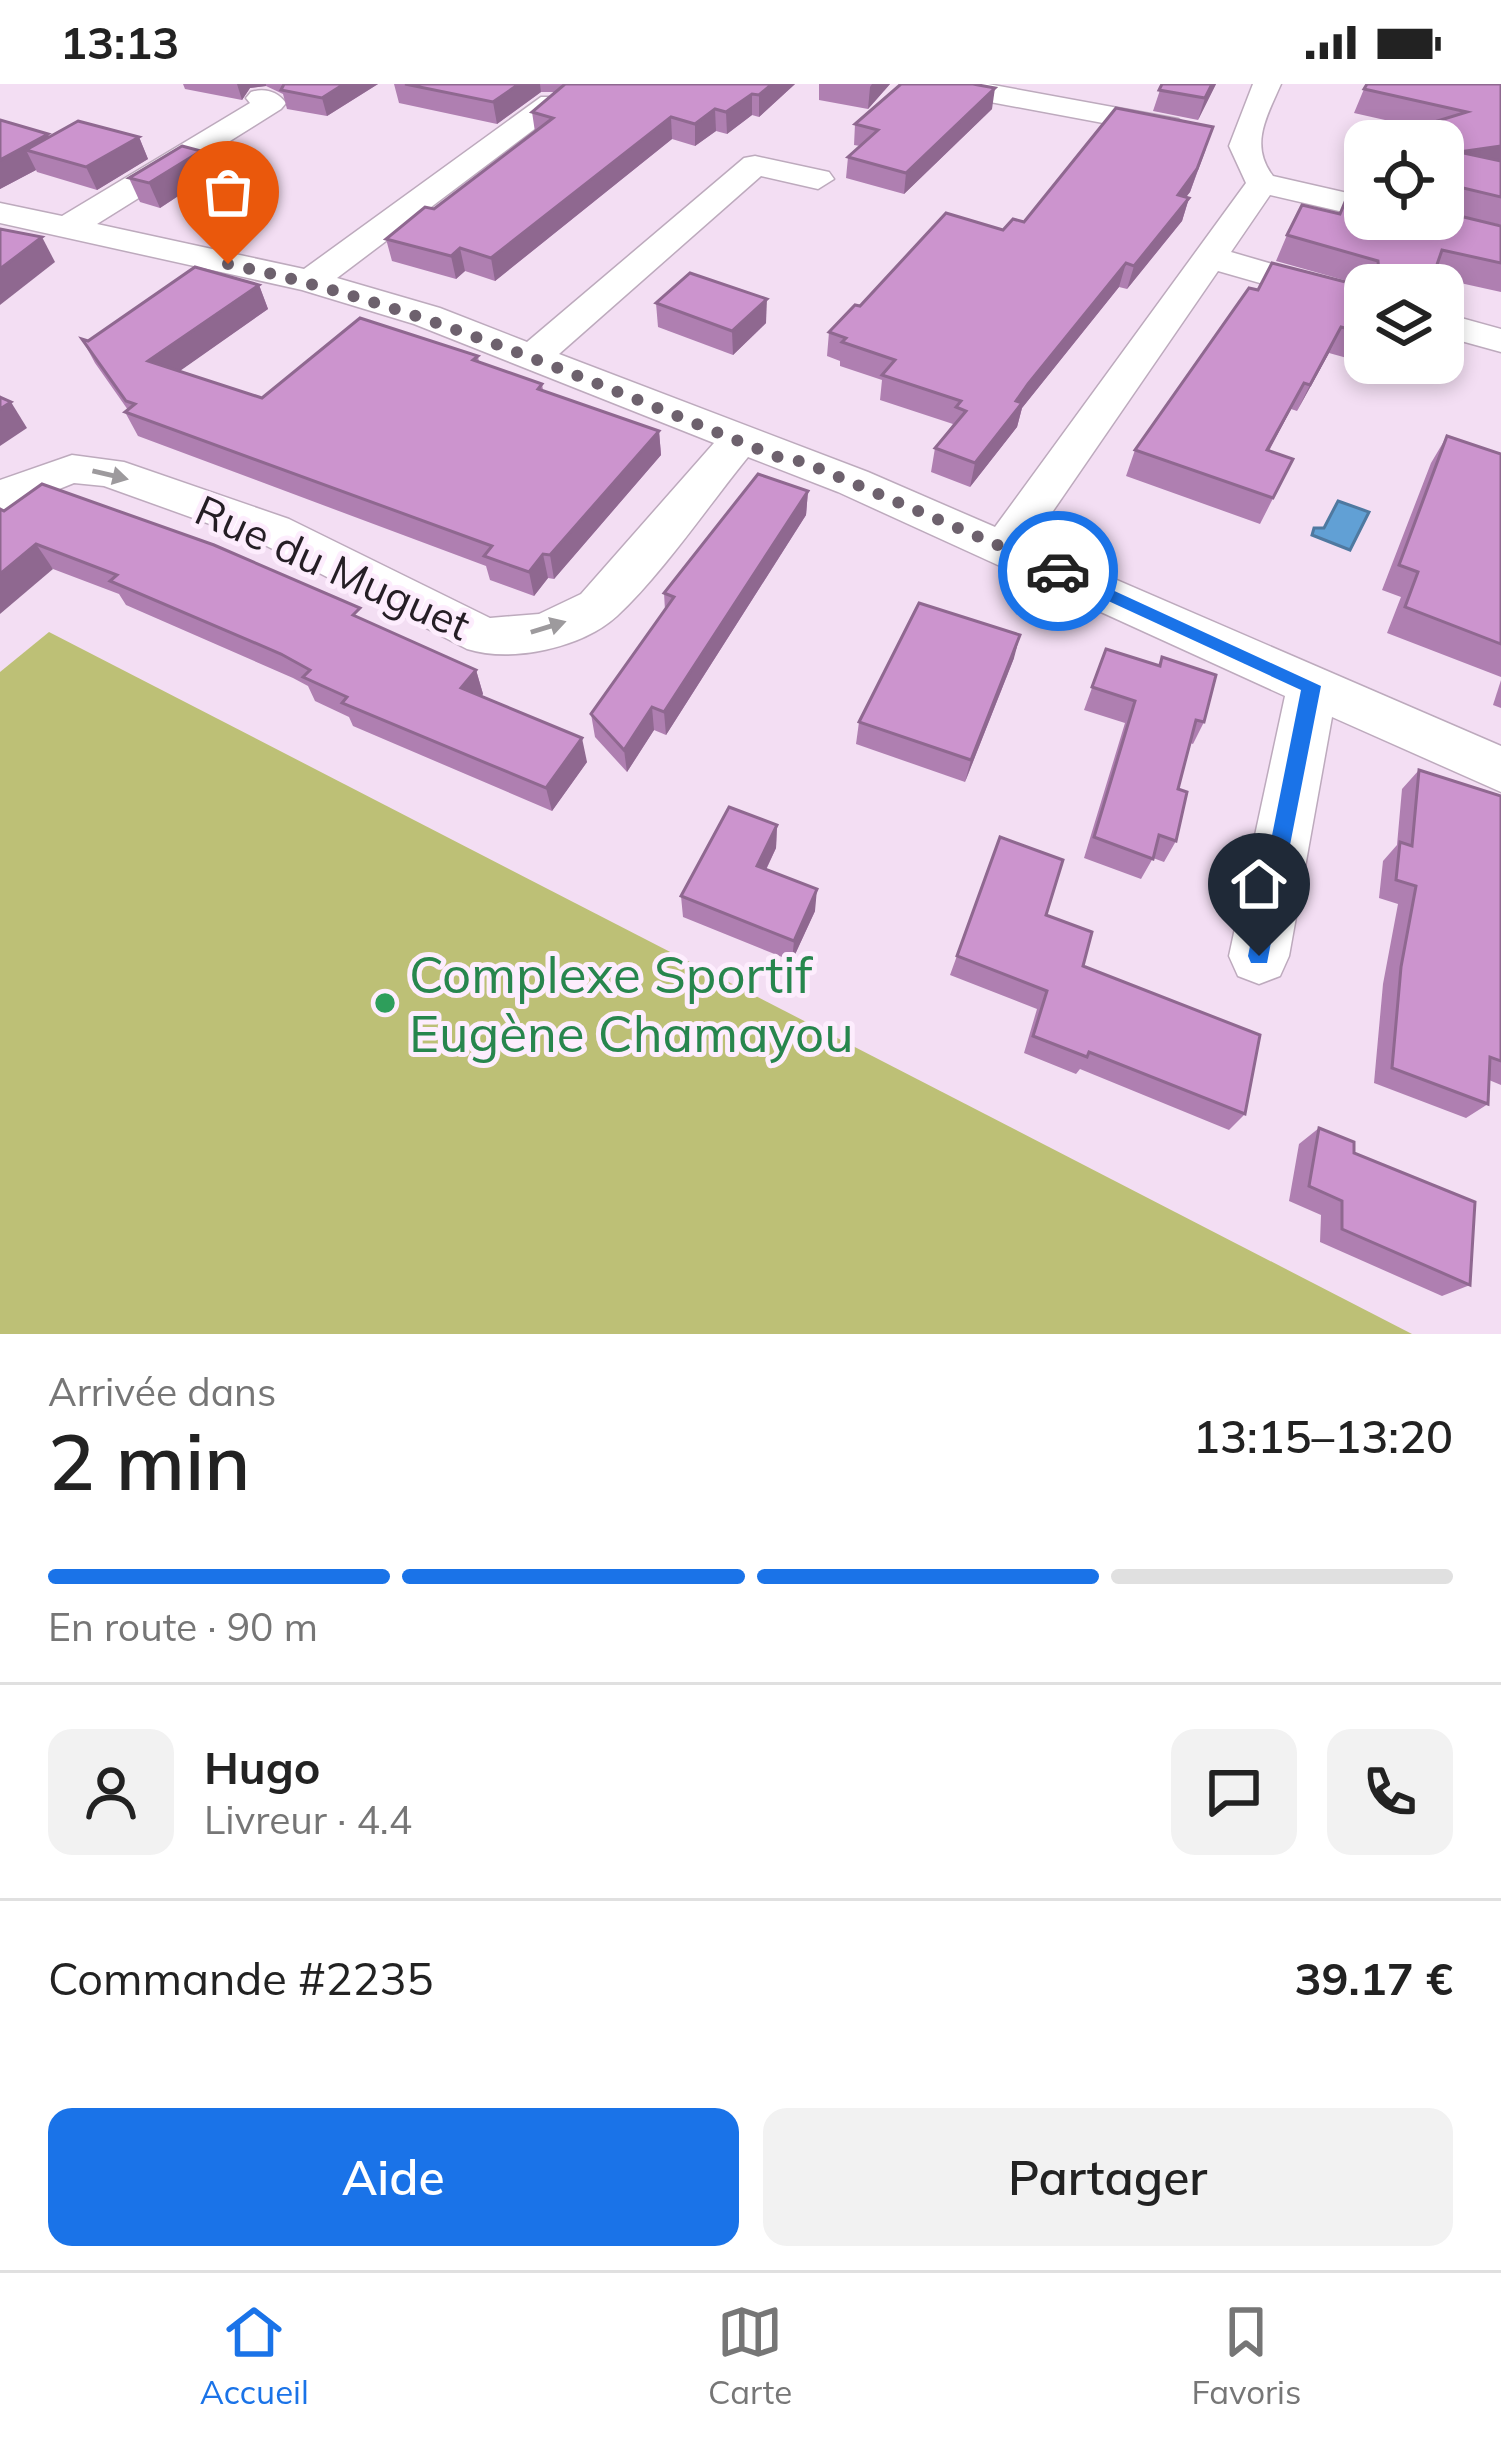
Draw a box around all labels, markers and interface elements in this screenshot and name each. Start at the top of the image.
text: 13:13 [60,14,179,70]
map controls [1344,120,1464,384]
button: locate [1344,120,1464,240]
pin [177,141,279,264]
icon: bag [195,159,261,225]
button: layers [1344,264,1464,384]
one-way arrow [92,466,129,485]
street label: Rue du Muguet [188,483,478,651]
courier [998,511,1118,631]
icon: car [1025,538,1091,604]
one-way arrow [531,617,567,635]
pin [1208,833,1310,956]
icon: home [1226,851,1292,917]
place label: Complexe Sportif Eugène Chamayou [409,942,854,1065]
marker: Complexe Sportif Eugène Chamayou [372,990,398,1016]
text: Arrivée dans [48,1367,276,1416]
text: 13:15–13:20 [1193,1408,1453,1464]
text: 2 min [48,1412,251,1510]
text: En route · 90 m [48,1602,318,1651]
button: person [48,1729,174,1855]
button: chat [1171,1729,1297,1855]
button: phone [1327,1729,1453,1855]
text: Hugo [204,1739,320,1795]
text: Livreur · 4.4 [204,1795,412,1844]
text: Commande #2235 [48,1950,434,2006]
text: 39.17 € [1295,1950,1453,2006]
button: Aide [48,2108,739,2246]
button: Partager [763,2108,1453,2246]
tab: Accueil [200,2299,309,2412]
tab: Carte [708,2299,792,2412]
tab: Favoris [1191,2299,1301,2412]

